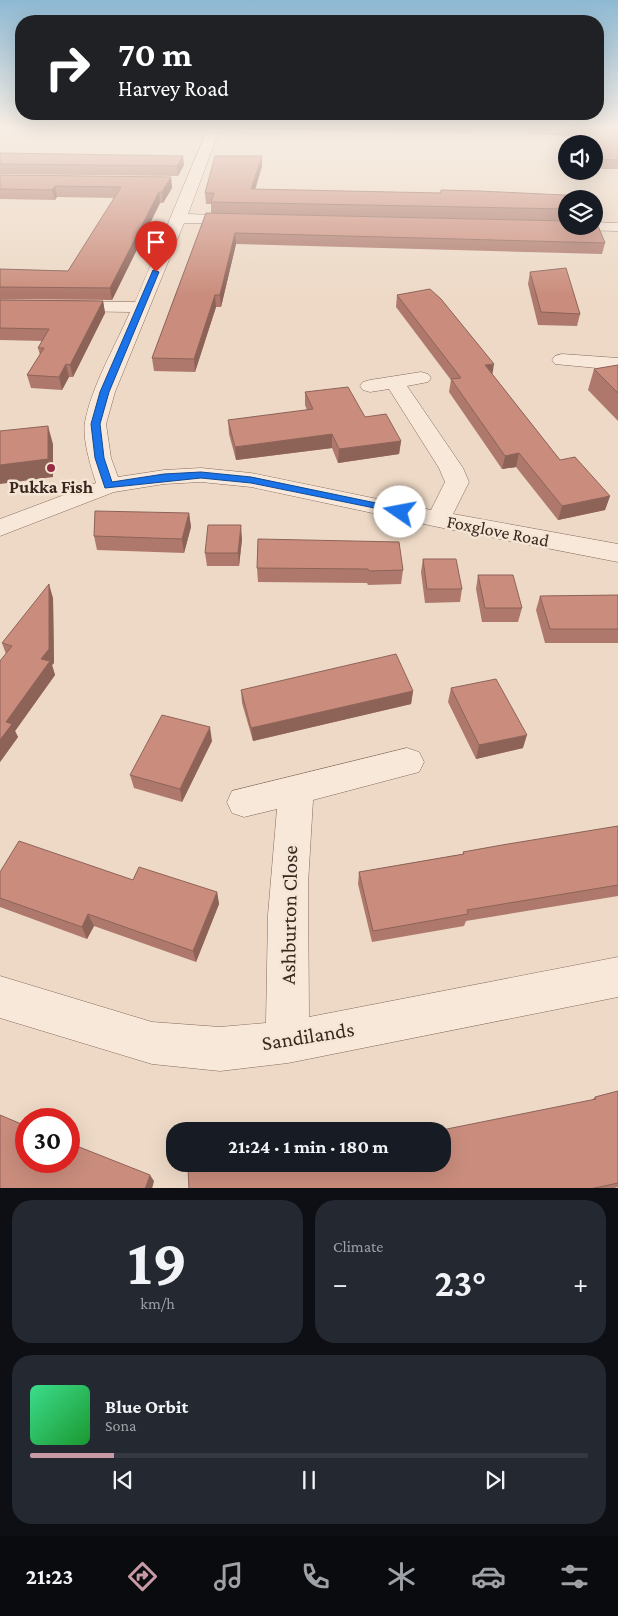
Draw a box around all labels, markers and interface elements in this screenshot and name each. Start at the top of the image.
icon: right [35,35,100,100]
text: 70 m [118,35,192,74]
text: Harvey Road [118,76,229,101]
map controls [558,135,603,235]
button: sound [558,135,603,180]
button: layers [558,190,603,235]
pin [135,221,177,272]
icon: arrive [142,228,170,256]
marker: Pukka Fish [45,462,57,474]
place label: Pukka Fish [9,477,94,497]
position arrow [373,485,425,537]
street label: Foxglove Road [445,511,551,551]
street label: Ashburton Close [276,845,302,985]
street label: Sandilands [260,1017,356,1055]
speed limit sign: 30 [15,1108,80,1173]
text: 21:24 · 1 min · 180 m [228,1136,389,1157]
text: 19 [128,1226,187,1298]
text: Climate [333,1238,383,1255]
text: 23° [434,1262,487,1304]
text: − [333,1268,348,1299]
text: + [573,1268,588,1299]
text: km/h [140,1295,175,1312]
text: Blue Orbit [105,1396,188,1417]
text: Sona [105,1417,136,1434]
icon: previous [109,1466,137,1494]
icon: pause [295,1466,323,1494]
icon: next [481,1466,509,1494]
icon: directions [125,1559,160,1594]
icon: music [211,1559,246,1594]
icon: phone [298,1559,333,1594]
icon: climate [384,1559,419,1594]
icon: car [471,1559,506,1594]
icon: filters [557,1559,592,1594]
text: 21:23 [26,1564,73,1589]

